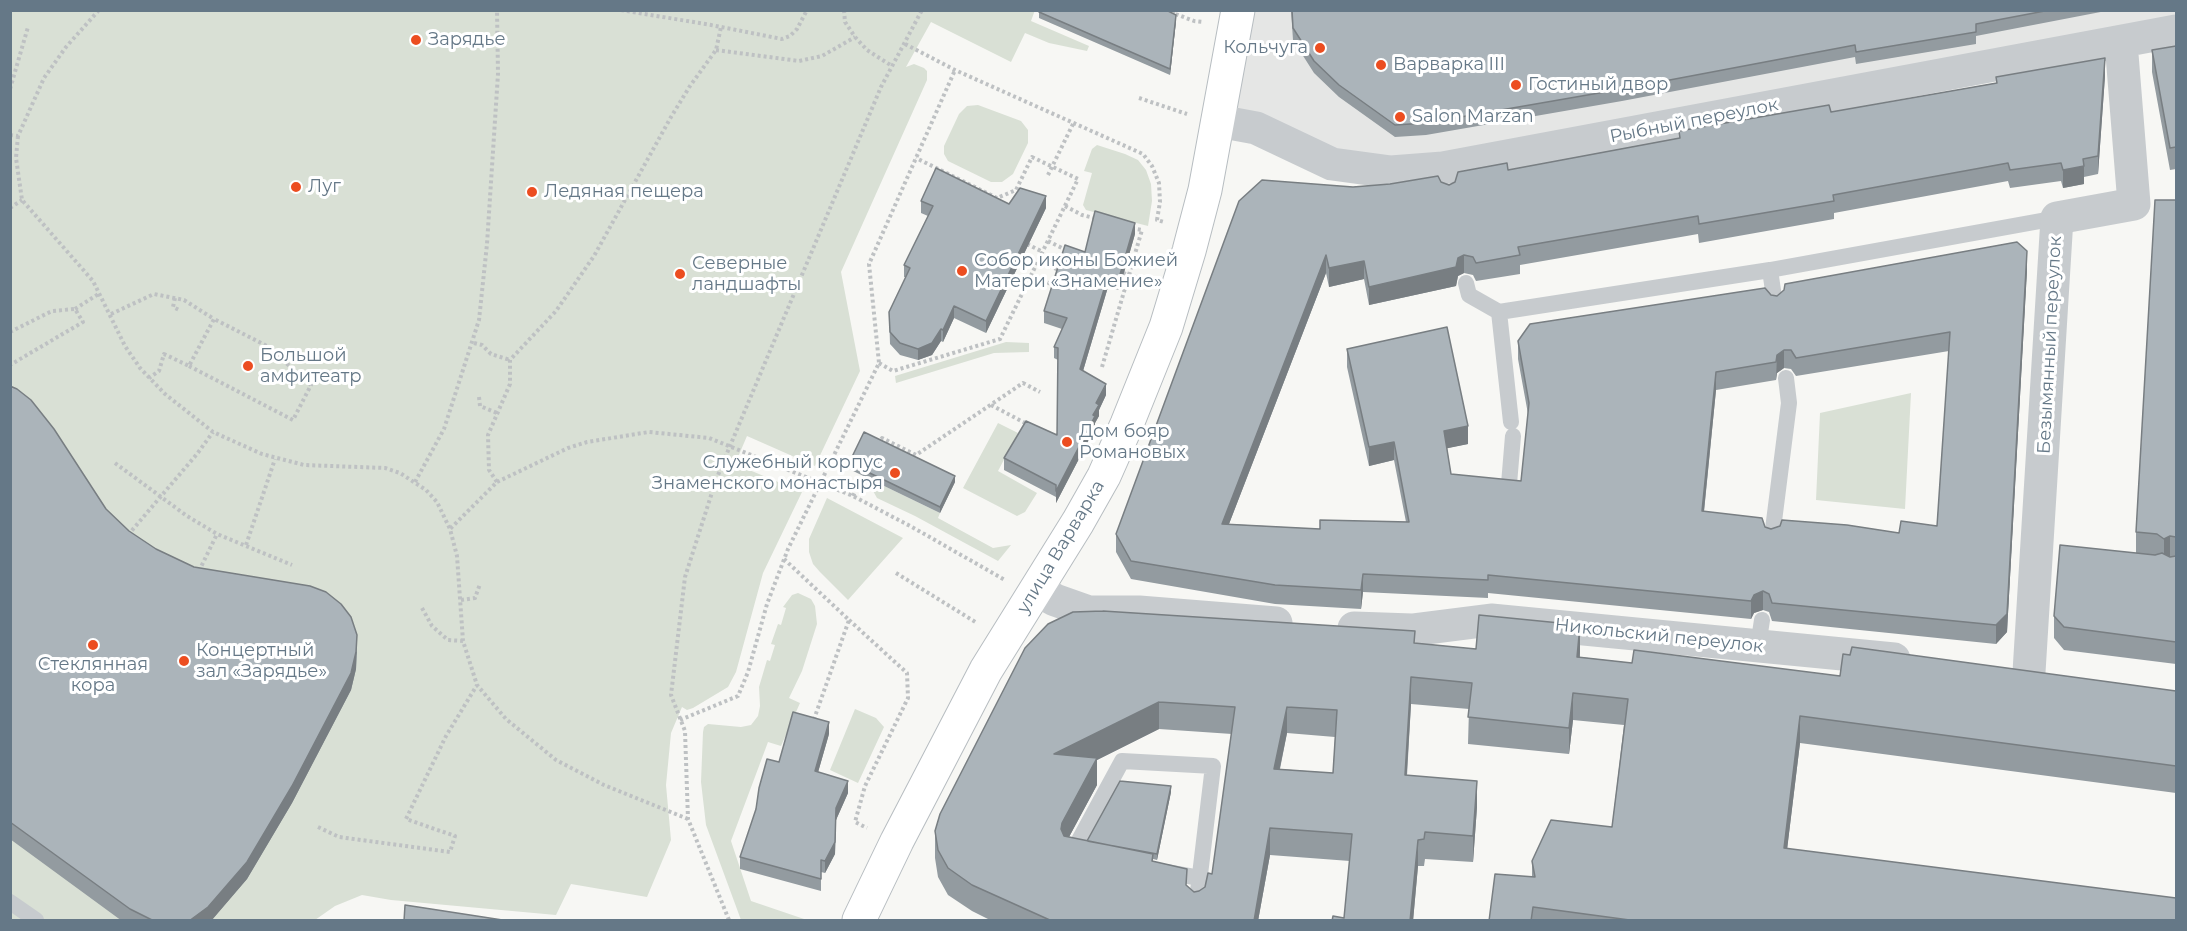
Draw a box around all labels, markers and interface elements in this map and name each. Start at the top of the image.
place label: Зарядье [428,29,506,51]
marker: Зарядье [409,33,423,47]
place label: Кольчуга [1223,37,1308,59]
marker: Кольчуга [1313,41,1327,55]
place label: Варварка III [1393,54,1505,76]
marker: Варварка III [1374,58,1388,72]
place label: Гостиный двор [1528,74,1668,96]
marker: Гостиный двор [1509,78,1523,92]
street label: Рыбный переулок [1608,94,1780,148]
place label: Salon Marzan [1412,106,1534,128]
marker: Salon Marzan [1393,110,1407,124]
place label: Луг [308,176,341,198]
marker: Луг [289,180,303,194]
place label: Ледяная пещера [544,181,704,203]
marker: Ледяная пещера [525,185,539,199]
street label: Безымянный переулок [2034,236,2066,454]
place label: Собор иконы Божией Матери «Знамение» [974,250,1178,292]
place label: Северные ландшафты [692,253,801,296]
marker: Собор иконы Божией Матери «Знамение» [955,264,969,278]
marker: Северные ландшафты [673,267,687,281]
place label: Большой амфитеатр [260,345,362,388]
marker: Большой амфитеатр [241,359,255,373]
place label: Дом бояр Романовых [1079,421,1186,464]
marker: Дом бояр Романовых [1060,435,1074,449]
place label: Служебный корпус Знаменского монастыря [652,452,883,494]
marker: Служебный корпус Знаменского монастыря [888,466,902,480]
street label: улица Варварка [1013,476,1109,618]
street label: Никольский переулок [1554,614,1764,658]
marker: Стеклянная кора [86,638,100,652]
place label: Концертный зал «Зарядье» [196,640,327,682]
place label: Стеклянная кора [38,654,148,696]
marker: Концертный зал «Зарядье» [177,654,191,668]

